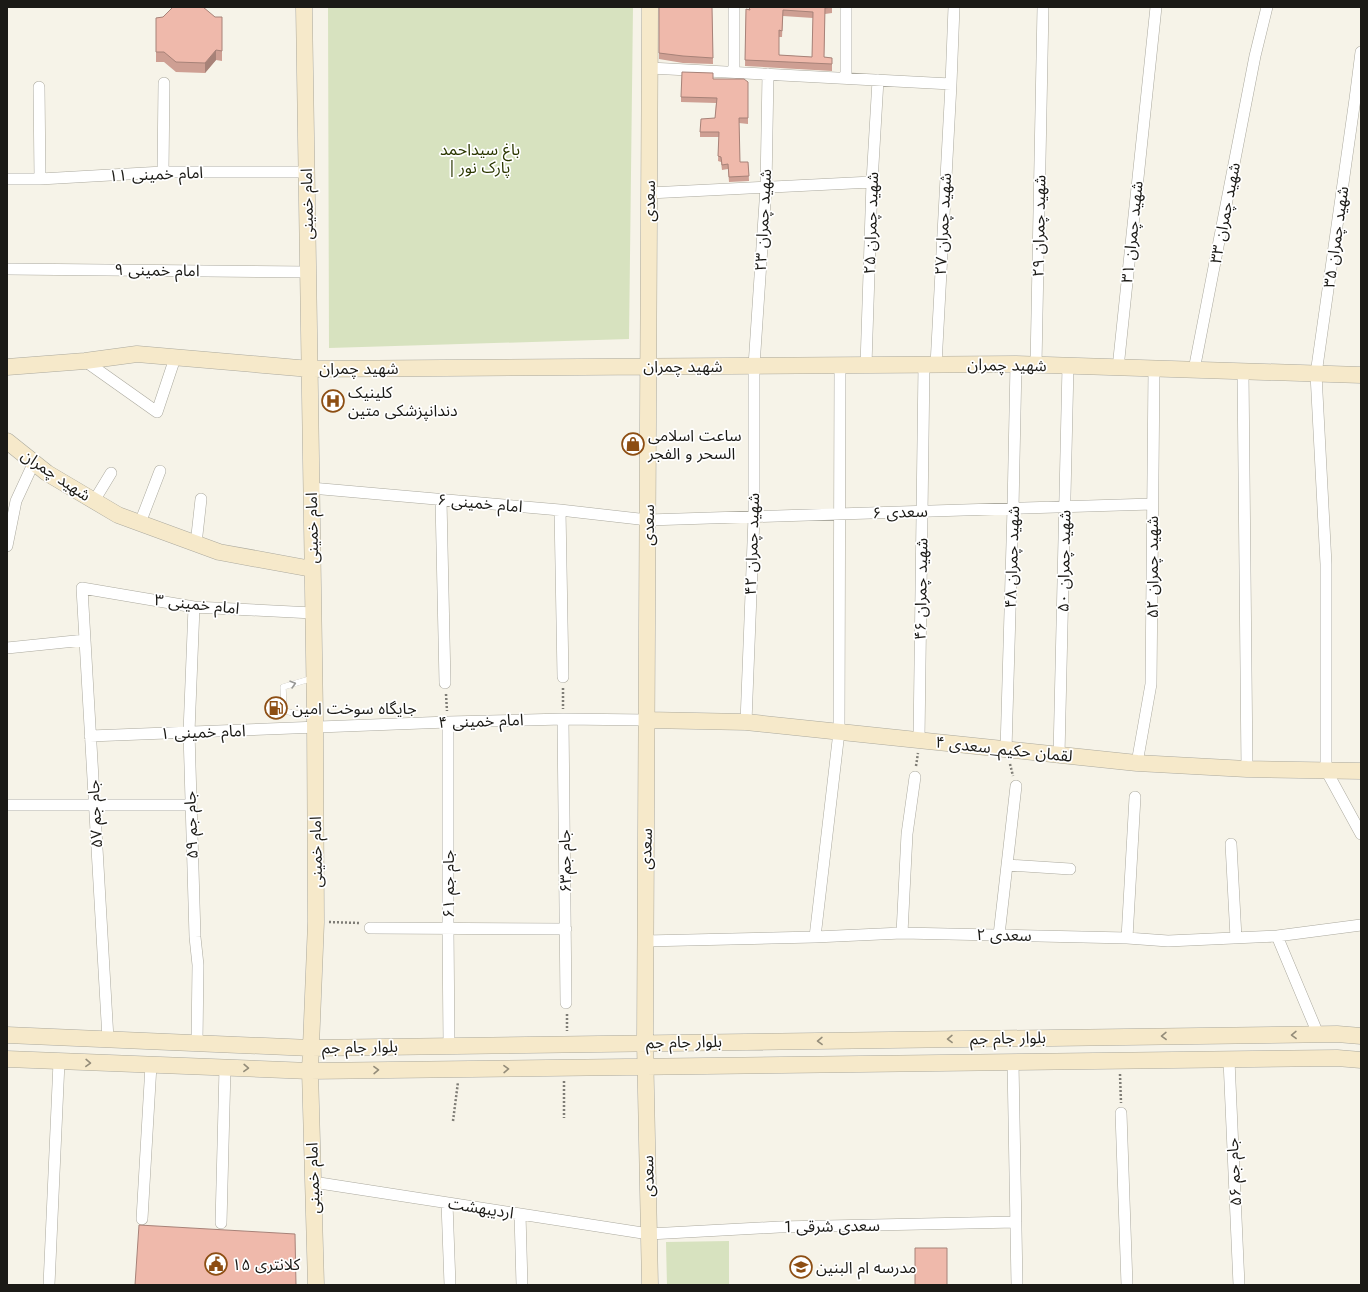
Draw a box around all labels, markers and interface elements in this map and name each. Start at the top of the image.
park label: باغ سیداحمد | پارک نور [440,138,520,179]
street label: امام خمینی ۱۱ [108,161,204,188]
street label: شهید چمران ۳۳ [1204,161,1246,265]
street label: امام خمینی [295,168,320,240]
street label: شهید چمران ۲۳ [749,168,777,272]
street label: شهید چمران ۲۵ [858,171,884,275]
street label: شهید چمران ۲۷ [929,172,957,276]
street label: شهید چمران ۲۹ [1027,175,1051,277]
street label: سعدی [638,180,661,222]
street label: شهید چمران ۳۱ [1115,180,1149,284]
street label: شهید چمران ۳۵ [1317,185,1355,289]
street label: امام خمینی ۹ [114,258,200,283]
street label: شهید چمران [967,353,1047,377]
street label: شهید چمران [643,355,723,378]
street label: شهید چمران [319,357,399,380]
place label: کلینیک دندانپزشکی متین [348,381,458,422]
hospital icon: کلینیک دندانپزشکی متین [320,388,346,414]
place label: ساعت اسلامی السحر و الفجر [647,424,742,465]
shop icon: ساعت اسلامی السحر و الفجر [620,431,646,457]
street label: شهید چمران [17,443,95,507]
street label: امام خمینی ۶ [436,488,523,519]
street label: امام خمینی [300,492,325,564]
street label: شهید چمران ۴۲ [739,492,765,596]
street label: سعدی ۶ [872,500,928,524]
street label: سعدی [637,504,660,546]
street label: شهید چمران ۴۸ [999,505,1025,609]
street label: شهید چمران ۵۰ [1052,510,1076,612]
street label: شهید چمران ۵۲ [1141,516,1164,618]
street label: شهید چمران ۴۶ [909,538,933,640]
street label: امام خمینی ۳ [153,588,241,621]
one-way arrow [289,680,296,689]
fuel station icon: جایگاه سوخت امین [263,695,289,721]
place label: جایگاه سوخت امین [292,697,417,720]
street label: امام خمینی ۴ [438,708,524,735]
street label: امام خمینی ۱ [160,719,246,746]
street label: لقمان حکیم_سعدی ۴ [934,730,1074,769]
street label: جام جم ۵۷ [82,779,109,849]
street label: جام جم ۵۹ [178,791,205,859]
street label: امام خمینی [304,816,329,888]
street label: سعدی [634,828,658,870]
street label: جام جم۶۳ [553,829,578,893]
street label: جام جم ۶۱ [437,850,461,918]
street label: سعدی ۲ [976,923,1032,947]
street label: بلوار جام جم [970,1026,1046,1051]
street label: بلوار جام جم [646,1030,722,1055]
one-way arrow [1291,1031,1297,1039]
one-way arrow [1161,1032,1167,1040]
street label: بلوار جام جم [322,1035,398,1060]
one-way arrow [947,1035,953,1043]
one-way arrow [817,1037,823,1045]
one-way arrow [85,1058,91,1067]
one-way arrow [243,1064,249,1073]
one-way arrow [503,1065,509,1073]
one-way arrow [373,1066,379,1074]
street label: جام جم ۵۶ [1221,1137,1248,1207]
street label: امام خمینی [300,1142,327,1214]
street label: سعدی [636,1155,660,1197]
street label: اردیبهشت [446,1191,516,1225]
street label: سعدی شرقی 1 [784,1214,880,1238]
public building icon: کلانتری ۱۵ [203,1251,229,1277]
place label: کلانتری ۱۵ [232,1253,300,1276]
school or university icon: مدرسه ام البنین [788,1254,814,1280]
place label: مدرسه ام البنین [816,1256,916,1280]

